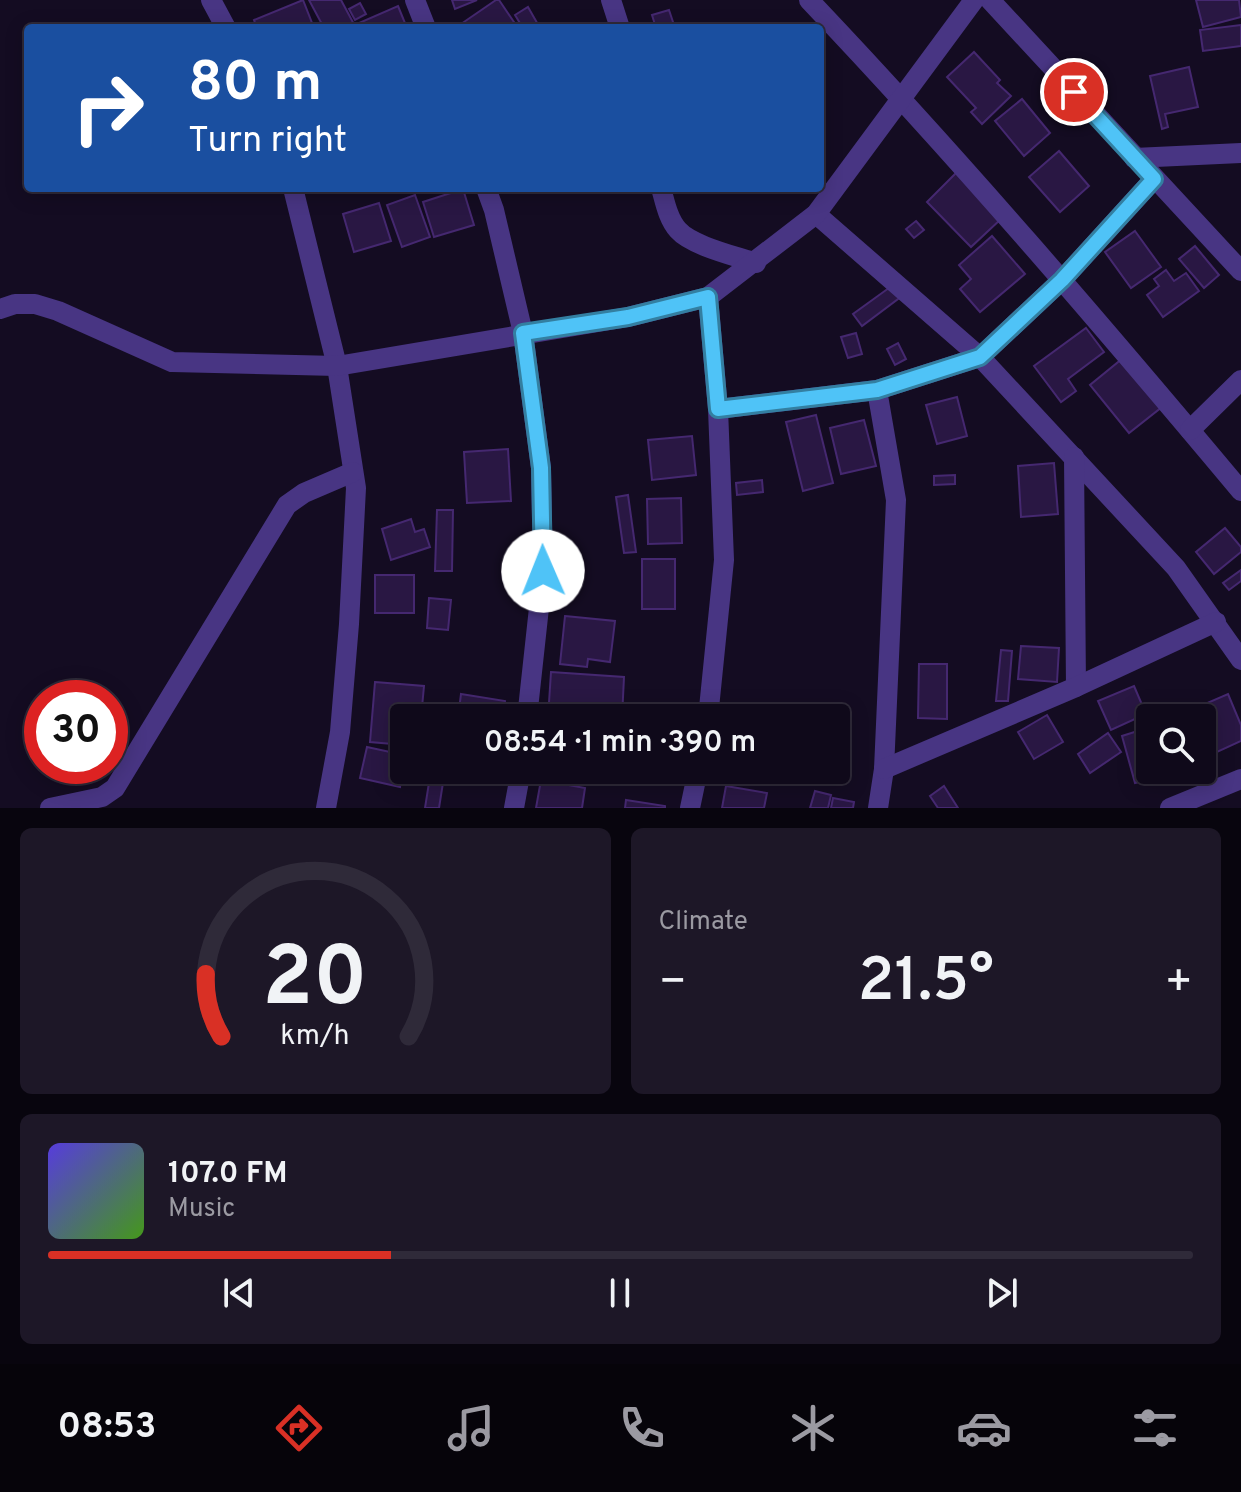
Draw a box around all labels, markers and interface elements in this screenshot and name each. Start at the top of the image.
text: 80 m [188,50,322,120]
icon: right [56,56,160,160]
pin [1040,58,1108,126]
icon: arrive [1052,70,1096,114]
text: Turn right [188,119,347,165]
position arrow [501,529,585,613]
speed limit sign: 30 [24,680,128,784]
map controls [1136,704,1216,784]
button: search [1136,704,1216,784]
text: 08:54 · 1 min · 390 m [484,725,756,762]
text: Climate [659,906,748,939]
text: 20 [262,930,368,1035]
text: 21.5° [858,946,994,1022]
text: − [659,956,687,1012]
text: + [1165,956,1193,1012]
text: km/h [281,1019,350,1055]
text: 107.0 FM [168,1156,287,1193]
text: Music [168,1193,235,1226]
icon: previous [217,1271,261,1315]
icon: pause [598,1271,642,1315]
icon: next [980,1271,1024,1315]
icon: directions [271,1400,327,1456]
icon: music [443,1400,499,1456]
icon: phone [614,1400,670,1456]
icon: climate [785,1400,841,1456]
icon: car [956,1400,1012,1456]
icon: filters [1127,1400,1183,1456]
text: 08:53 [58,1405,156,1451]

